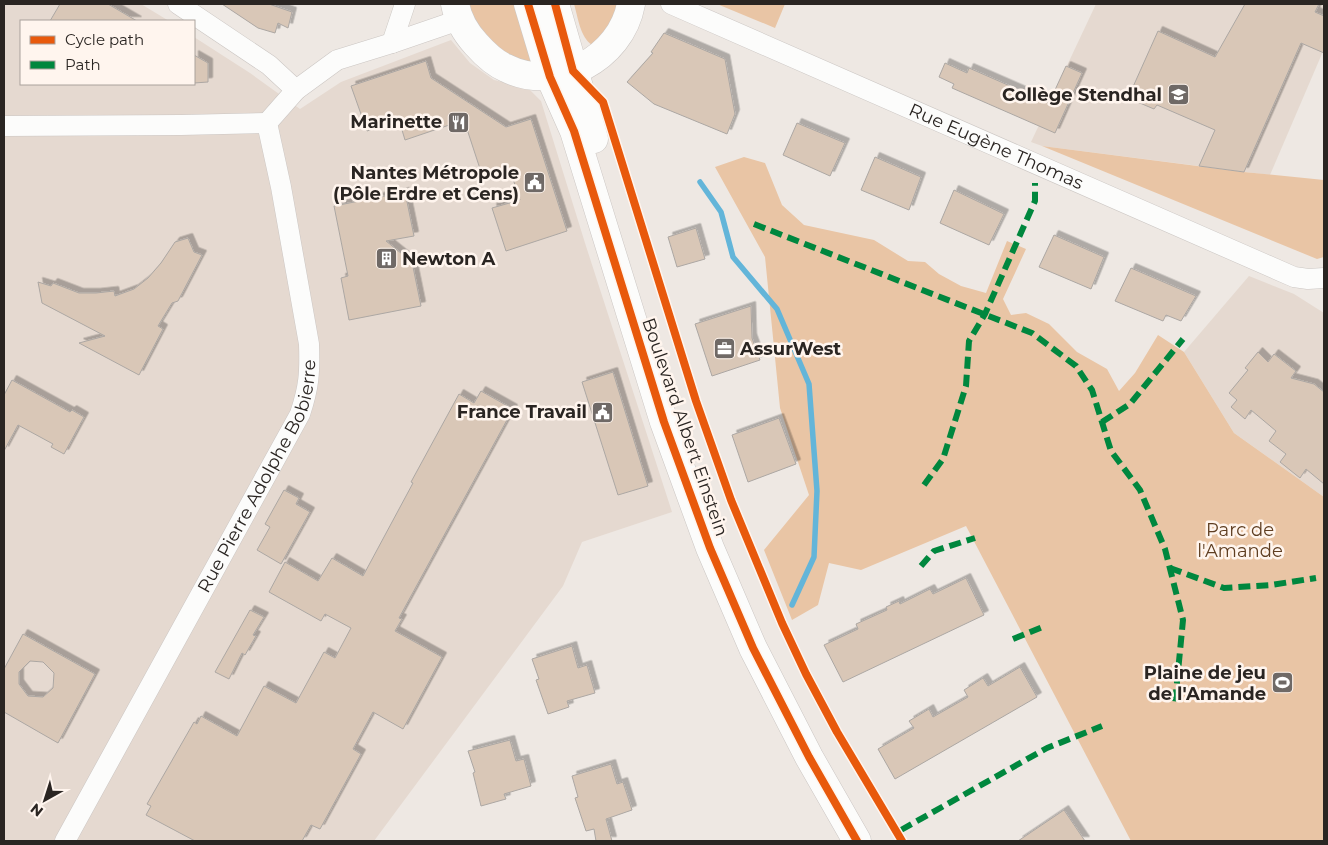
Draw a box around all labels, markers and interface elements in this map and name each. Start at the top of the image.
legend [20,20,195,85]
text: Cycle path [65,30,144,49]
text: Path [65,55,101,74]
school or university icon: Collège Stendhal [1166,83,1190,107]
place label: Collège Stendhal [1002,84,1162,106]
street label: Rue Eugène Thomas [906,99,1087,194]
restaurant icon: Marinette [446,110,470,134]
place label: Marinette [350,111,442,133]
place label: Nantes Métropole (Pôle Erdre et Cens) [333,162,519,205]
public building icon: Nantes Métropole (Pôle Erdre et Cens) [523,171,547,195]
building icon: Newton A [374,247,398,271]
place label: Newton A [402,248,496,270]
street label: Boulevard Albert Einstein [637,315,733,539]
office icon: AssurWest [712,337,736,361]
place label: AssurWest [739,338,841,360]
street label: Rue Pierre Adolphe Bobierre [193,359,320,597]
public building icon: France Travail [591,400,615,424]
place label: France Travail [457,401,587,423]
park label: Parc de l'Amande [1197,519,1283,562]
place label: Plaine de jeu de l'Amande [1144,662,1266,705]
sports icon: Plaine de jeu de l'Amande [1270,671,1294,695]
north arrow [20,775,70,825]
text: N [27,800,47,821]

